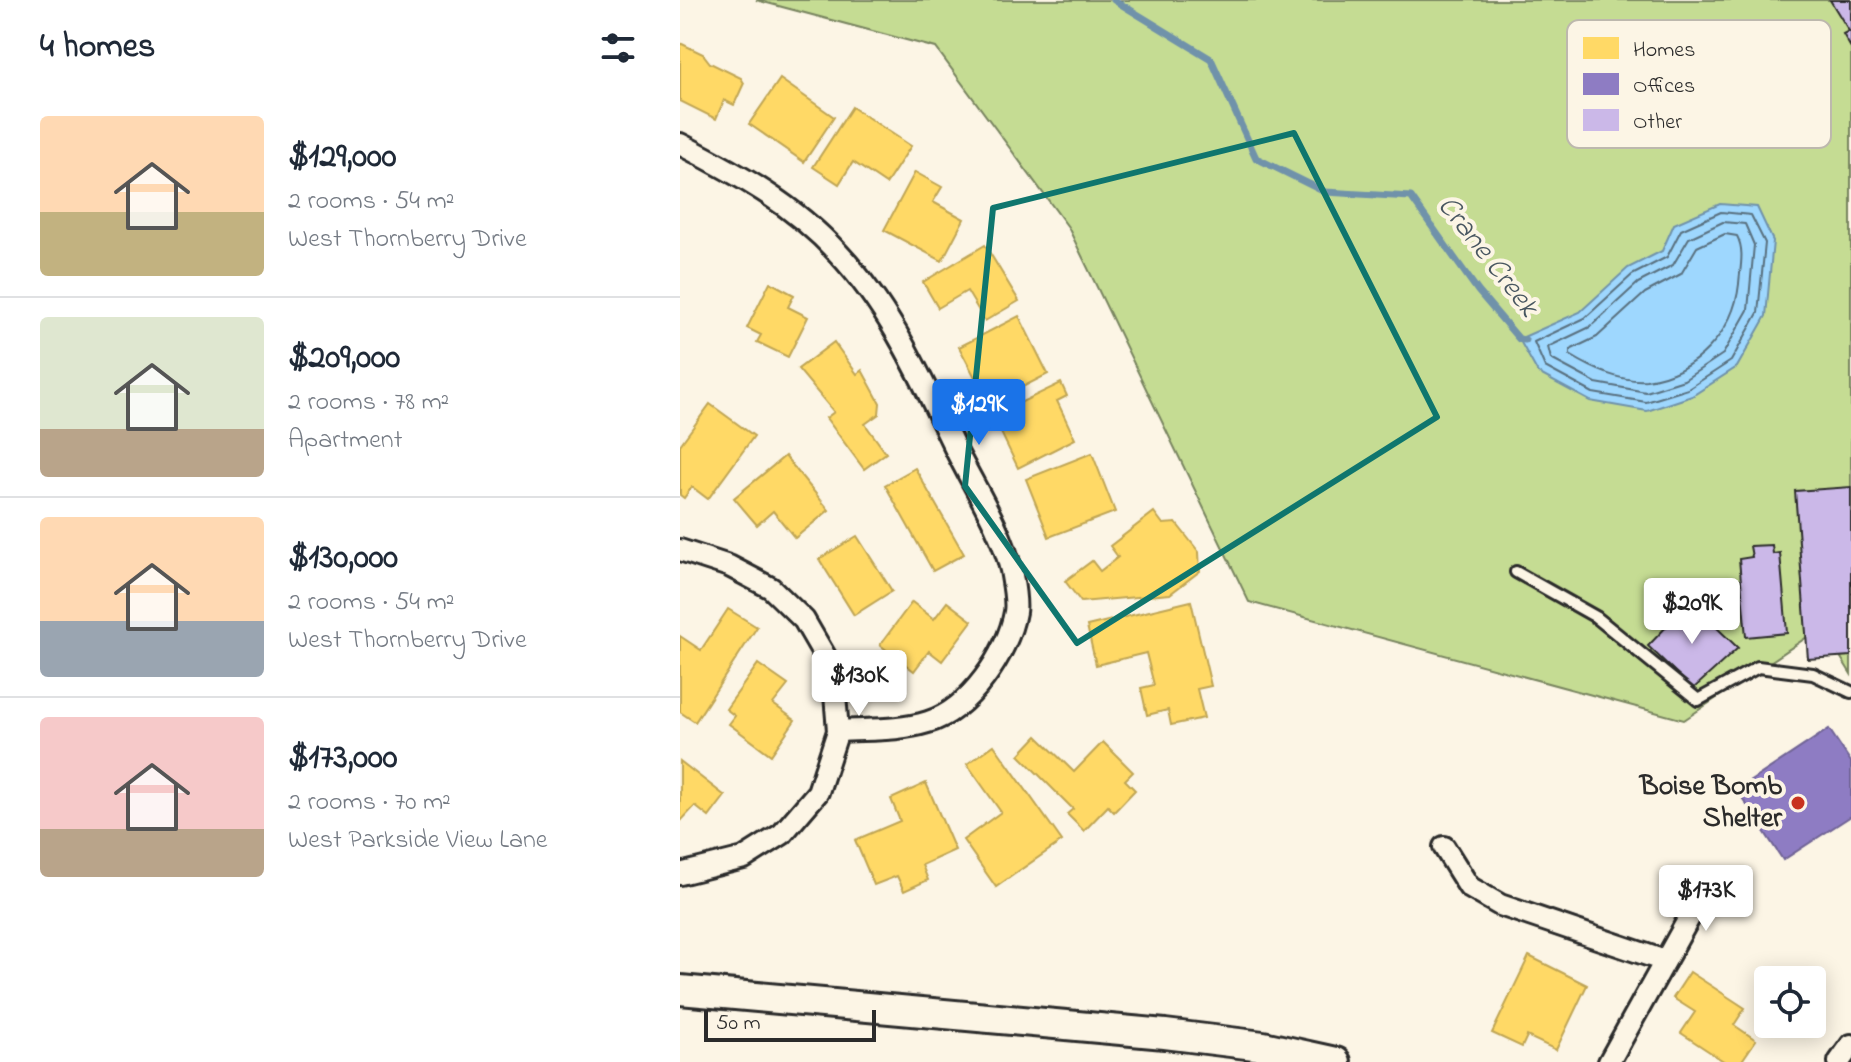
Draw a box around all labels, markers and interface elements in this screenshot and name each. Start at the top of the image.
legend [1567,20,1831,148]
text: 4 homes [40,23,155,73]
icon: filters [596,26,640,70]
text: Homes [1633,35,1695,67]
text: Offices [1633,71,1695,103]
text: Other [1633,107,1682,139]
text: $129,000 [288,133,396,183]
icon: home [104,148,200,244]
text: 2 rooms · 54 m² [288,183,454,221]
water label: Crane Creek [1425,187,1550,329]
text: West Thornberry Drive [288,221,527,259]
text: $209,000 [288,334,400,384]
icon: home [104,349,200,445]
pin: $129K [923,379,1035,447]
text: 2 rooms · 78 m² [288,384,449,422]
text: $129K [950,386,1008,424]
text: Apartment [288,422,402,460]
text: $130,000 [288,534,398,584]
icon: home [104,549,200,645]
pin: $209K [1636,578,1748,646]
text: 2 rooms · 54 m² [288,584,454,622]
text: $209K [1662,585,1722,623]
text: West Thornberry Drive [288,622,527,660]
pin: $130K [803,650,915,718]
text: $130K [830,657,888,695]
text: $173,000 [288,734,397,784]
icon: home [104,749,200,845]
place label: Boise Bomb Shelter [1638,767,1783,840]
text: 2 rooms · 70 m² [288,784,451,822]
marker: Boise Bomb Shelter [1789,794,1807,812]
text: West Parkside View Lane [288,822,547,860]
pin: $173K [1650,865,1762,933]
text: $173K [1677,872,1735,910]
map controls [1754,966,1826,1038]
button: locate [1754,966,1826,1038]
scale bar [704,1006,876,1042]
text: 50 m [716,1008,761,1040]

